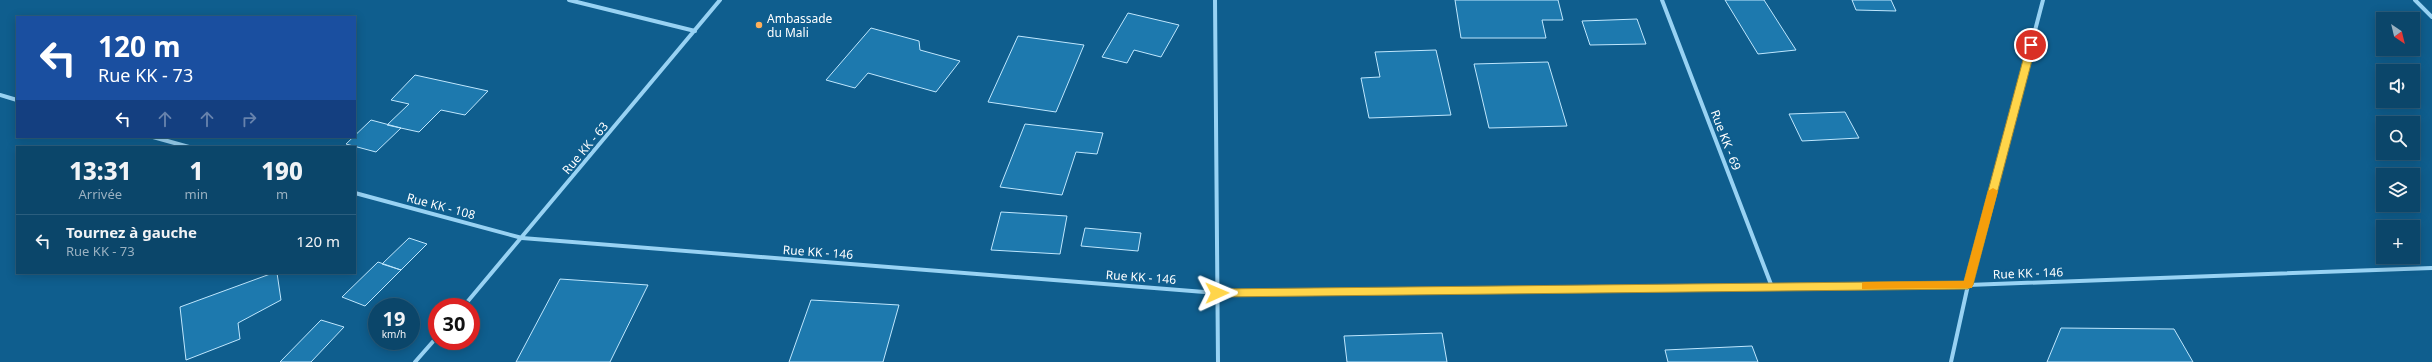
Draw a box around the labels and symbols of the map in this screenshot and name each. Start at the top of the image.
place label: Ambassade du Mali [767,10,833,41]
north arrow [2376,12,2420,56]
marker: Ambassade du Mali [754,20,764,30]
pin [2014,28,2048,62]
street label: Rue KK - 69 [1707,107,1745,173]
street label: Rue KK - 63 [558,118,612,178]
street label: Rue KK - 108 [405,189,477,223]
street label: Rue KK - 146 [782,241,854,263]
street label: Rue KK - 146 [1993,263,2064,283]
street label: Rue KK - 146 [1105,266,1177,288]
position arrow [1196,272,1238,314]
speed limit sign: 30 [428,298,480,350]

